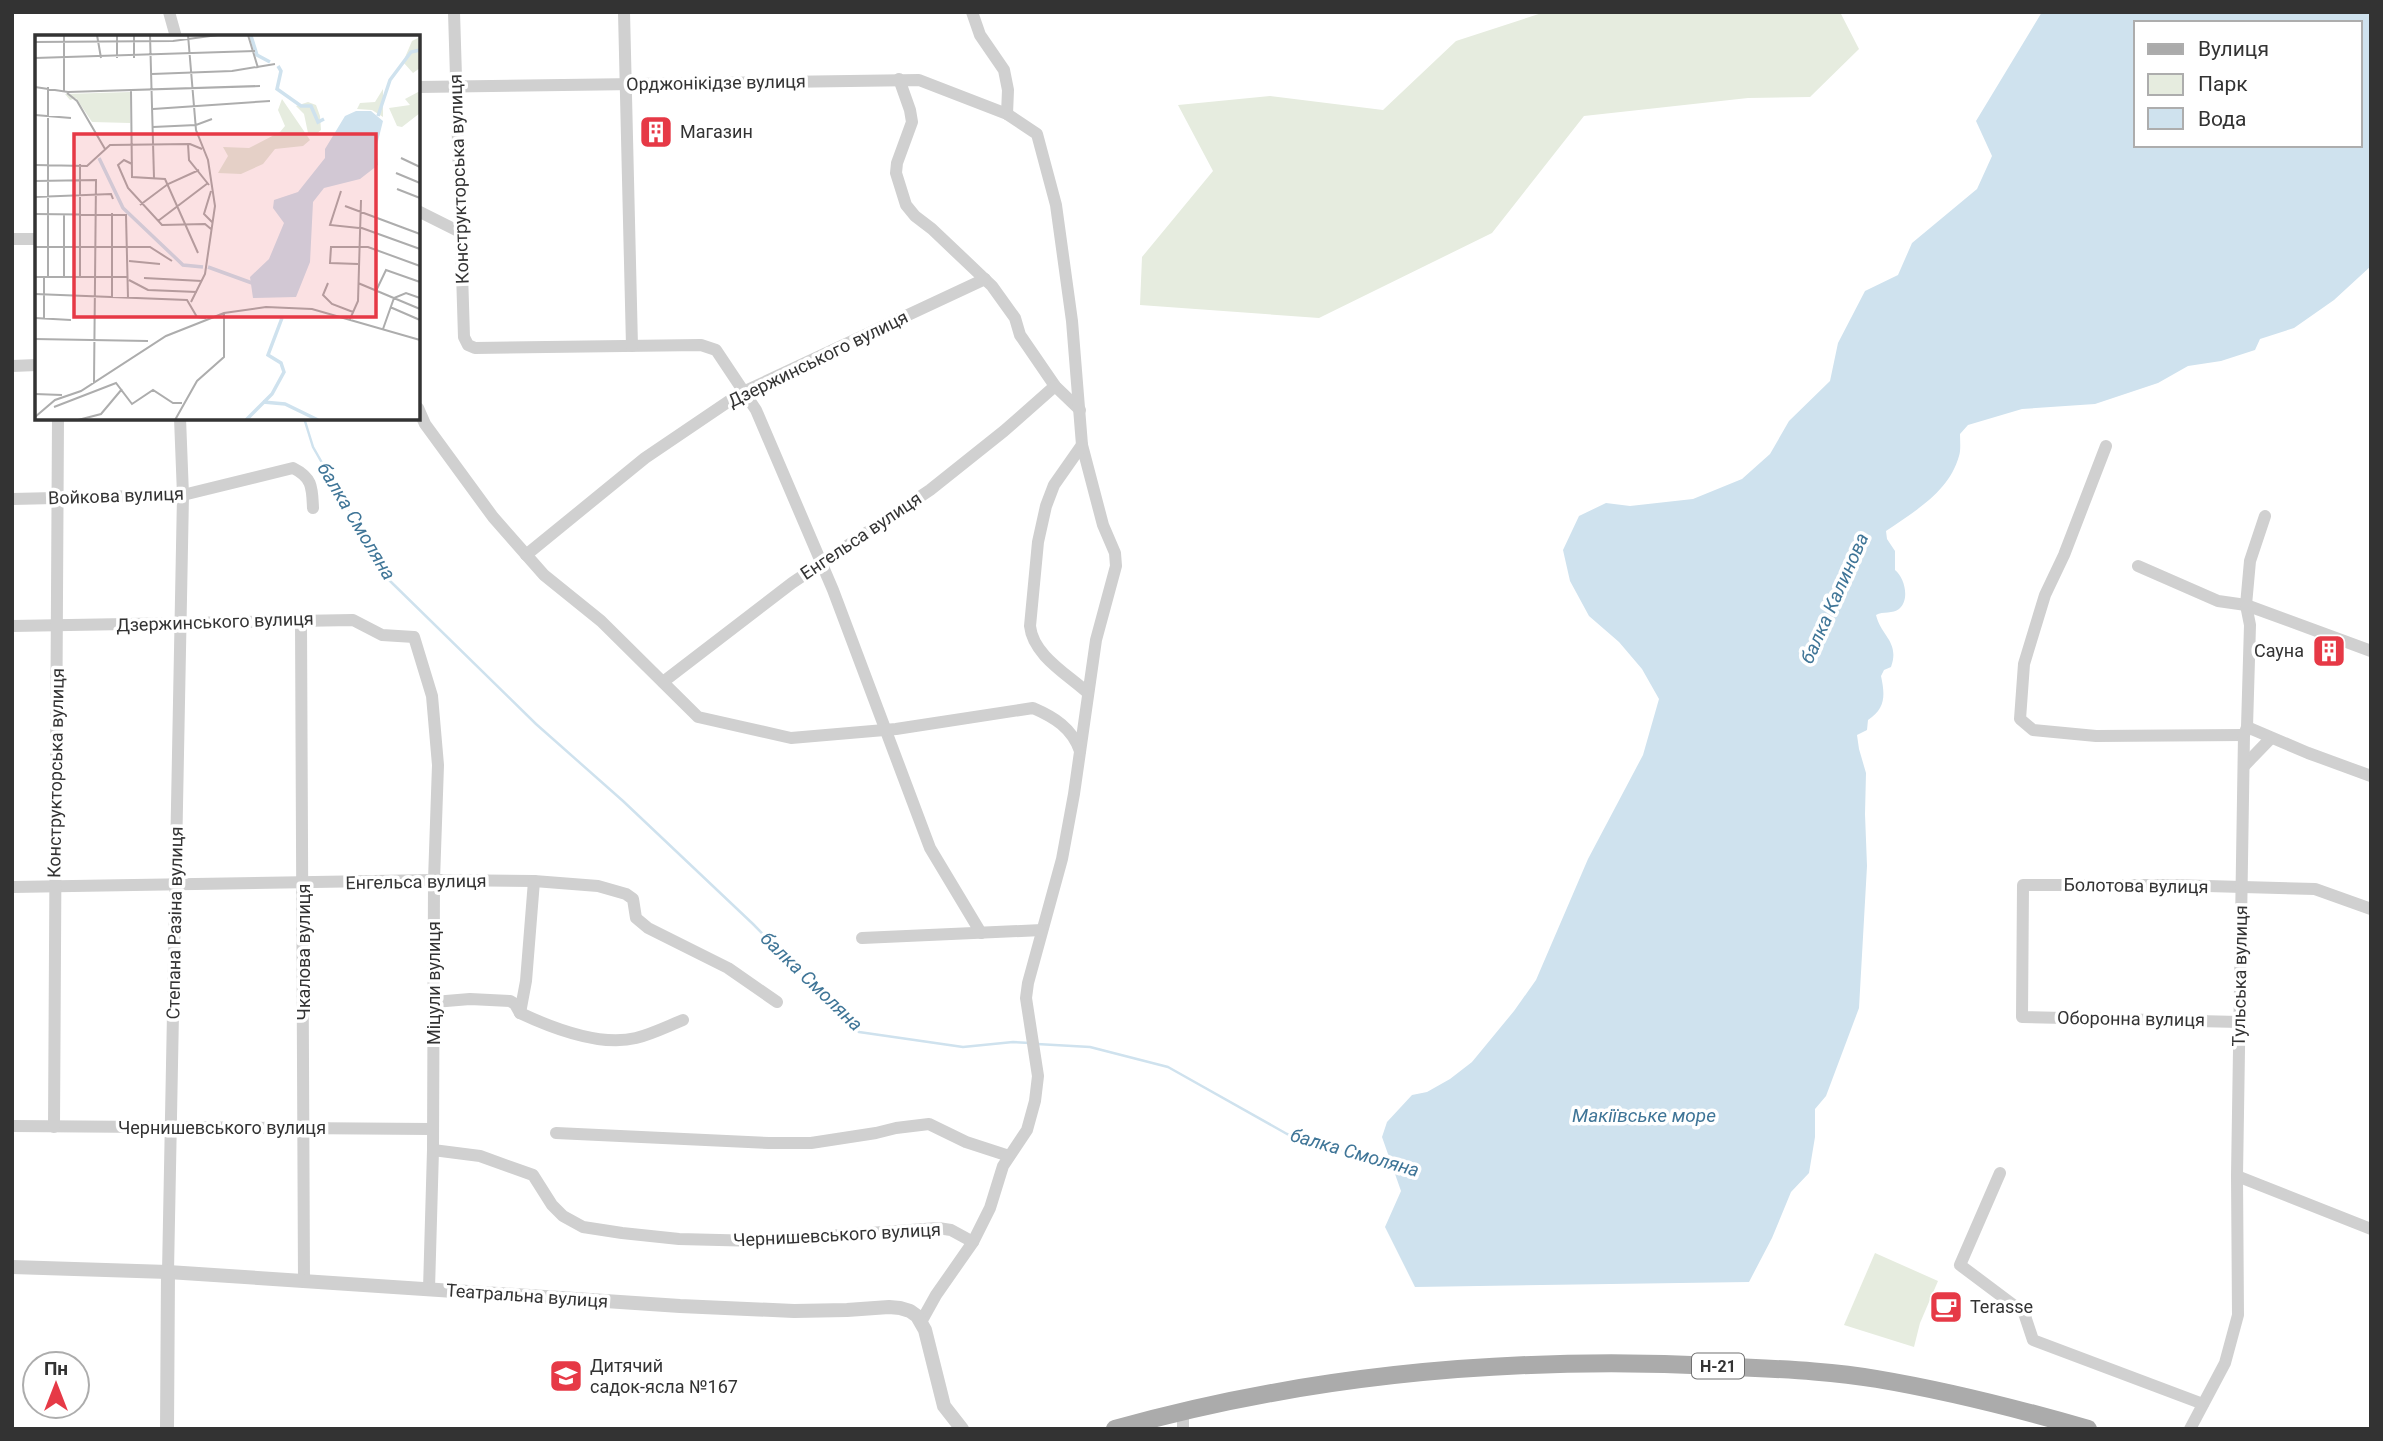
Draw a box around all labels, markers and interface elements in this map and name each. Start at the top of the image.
legend [2134,21,2362,147]
inset map [35,35,420,420]
text: Вулиця [2198,37,2269,61]
street label: Орджонікідзе вулиця [626,70,806,95]
text: Парк [2198,72,2248,96]
street label: Конструкторська вулиця [444,74,473,284]
text: Вода [2198,107,2246,131]
building icon: Магазин [637,113,675,151]
place label: Магазин [680,121,753,142]
street label: Дзержинського вулиця [724,306,911,411]
water label: балка Смоляна [312,458,401,584]
street label: Войкова вулиця [48,483,184,508]
street label: Енгельса вулиця [796,487,925,584]
water label: балка Калинова [1795,529,1874,667]
street label: Дзержинського вулиця [116,608,314,635]
building icon: Сауна [2310,632,2348,670]
place label: Сауна [2254,640,2304,661]
street label: Конструкторська вулиця [43,668,68,878]
street label: Степана Разіна вулиця [162,826,187,1020]
street label: Енгельса вулиця [345,870,487,893]
street label: Болотова вулиця [2063,874,2209,897]
street label: Чкалова вулиця [293,884,314,1020]
street label: Тульська вулиця [2228,905,2251,1047]
street label: Міцули вулиця [423,921,444,1045]
water label: балка Смоляна [756,927,867,1036]
street label: Оборонна вулиця [2057,1007,2205,1030]
water label: Макіївське море [1572,1104,1716,1127]
street label: Чернишевського вулиця [118,1117,326,1138]
water label: балка Смоляна [1288,1123,1422,1182]
street label: Чернишевського вулиця [733,1219,941,1250]
street label: Театральна вулиця [445,1279,609,1312]
cafe icon: Terasse [1927,1288,1965,1326]
place label: Terasse [1970,1296,2033,1317]
north arrow [21,1350,91,1420]
road number: Н-21 [1692,1354,1744,1378]
place label: Дитячий садок-ясла №167 [590,1355,738,1397]
text: Пн [44,1357,68,1380]
school or university icon: Дитячий садок-ясла №167 [547,1357,585,1395]

